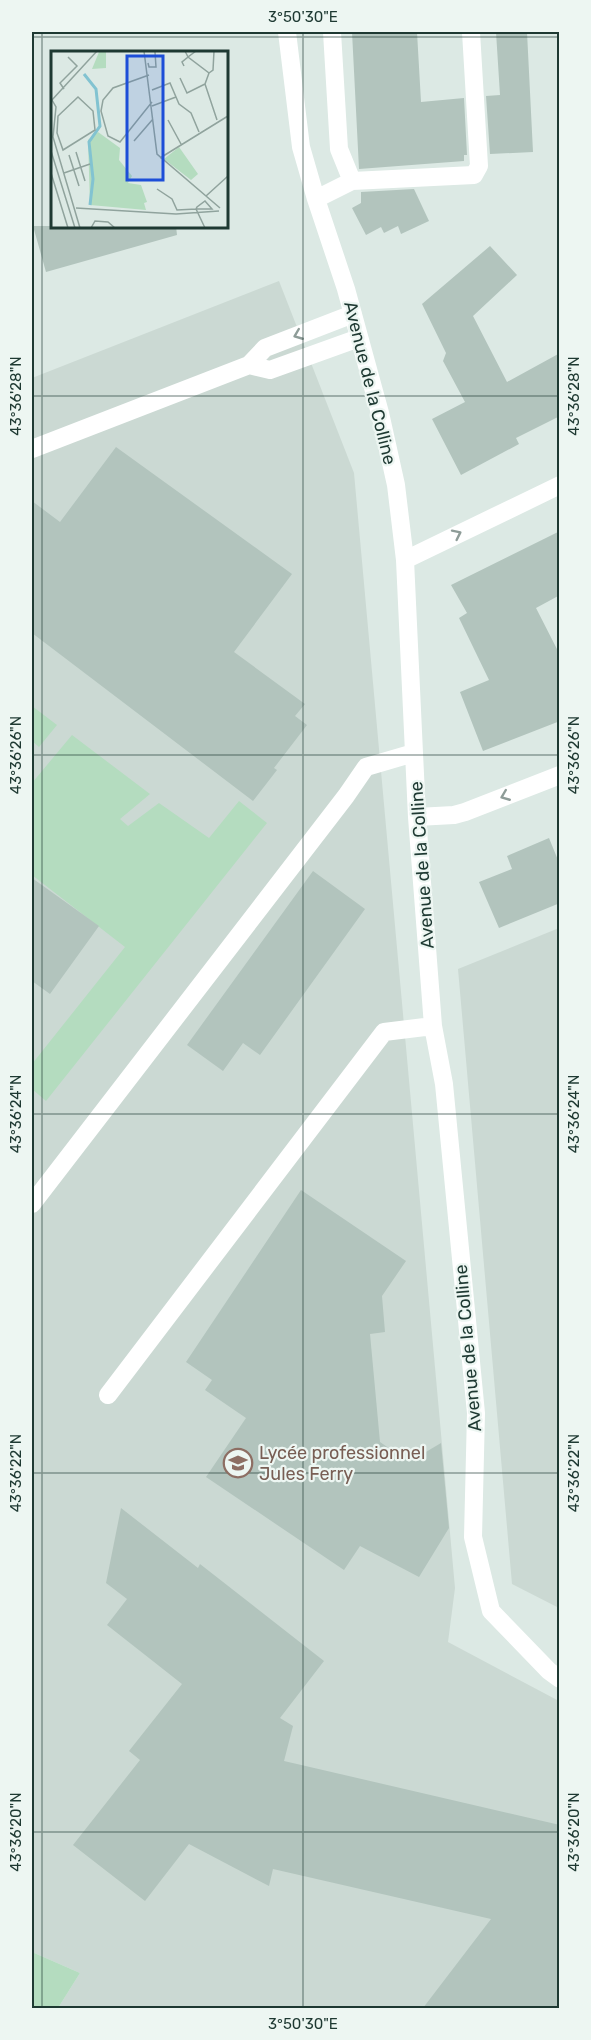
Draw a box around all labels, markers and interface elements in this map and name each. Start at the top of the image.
text: 3°50'30"E [268,8,338,26]
inset map [51,51,228,228]
street label: Avenue de la Colline [339,299,401,467]
one-way arrow [294,328,305,340]
text: 43°36'28"N [7,356,25,436]
text: 43°36'28"N [565,356,583,436]
one-way arrow [451,530,462,542]
text: 43°36'26"N [7,716,25,794]
text: 43°36'26"N [565,716,583,794]
street label: Avenue de la Colline [405,781,439,949]
one-way arrow [500,789,511,802]
text: 43°36'24"N [7,1075,25,1153]
text: 43°36'24"N [565,1075,583,1153]
street label: Avenue de la Colline [450,1263,486,1433]
text: 43°36'22"N [7,1434,25,1512]
text: 43°36'22"N [565,1434,583,1512]
place label: Lycée professionnel Jules Ferry [259,1442,425,1485]
school or university icon: Lycée professionnel Jules Ferry [222,1447,254,1479]
text: 43°36'20"N [7,1792,25,1872]
text: 43°36'20"N [565,1792,583,1872]
text: 3°50'30"E [268,2015,338,2033]

